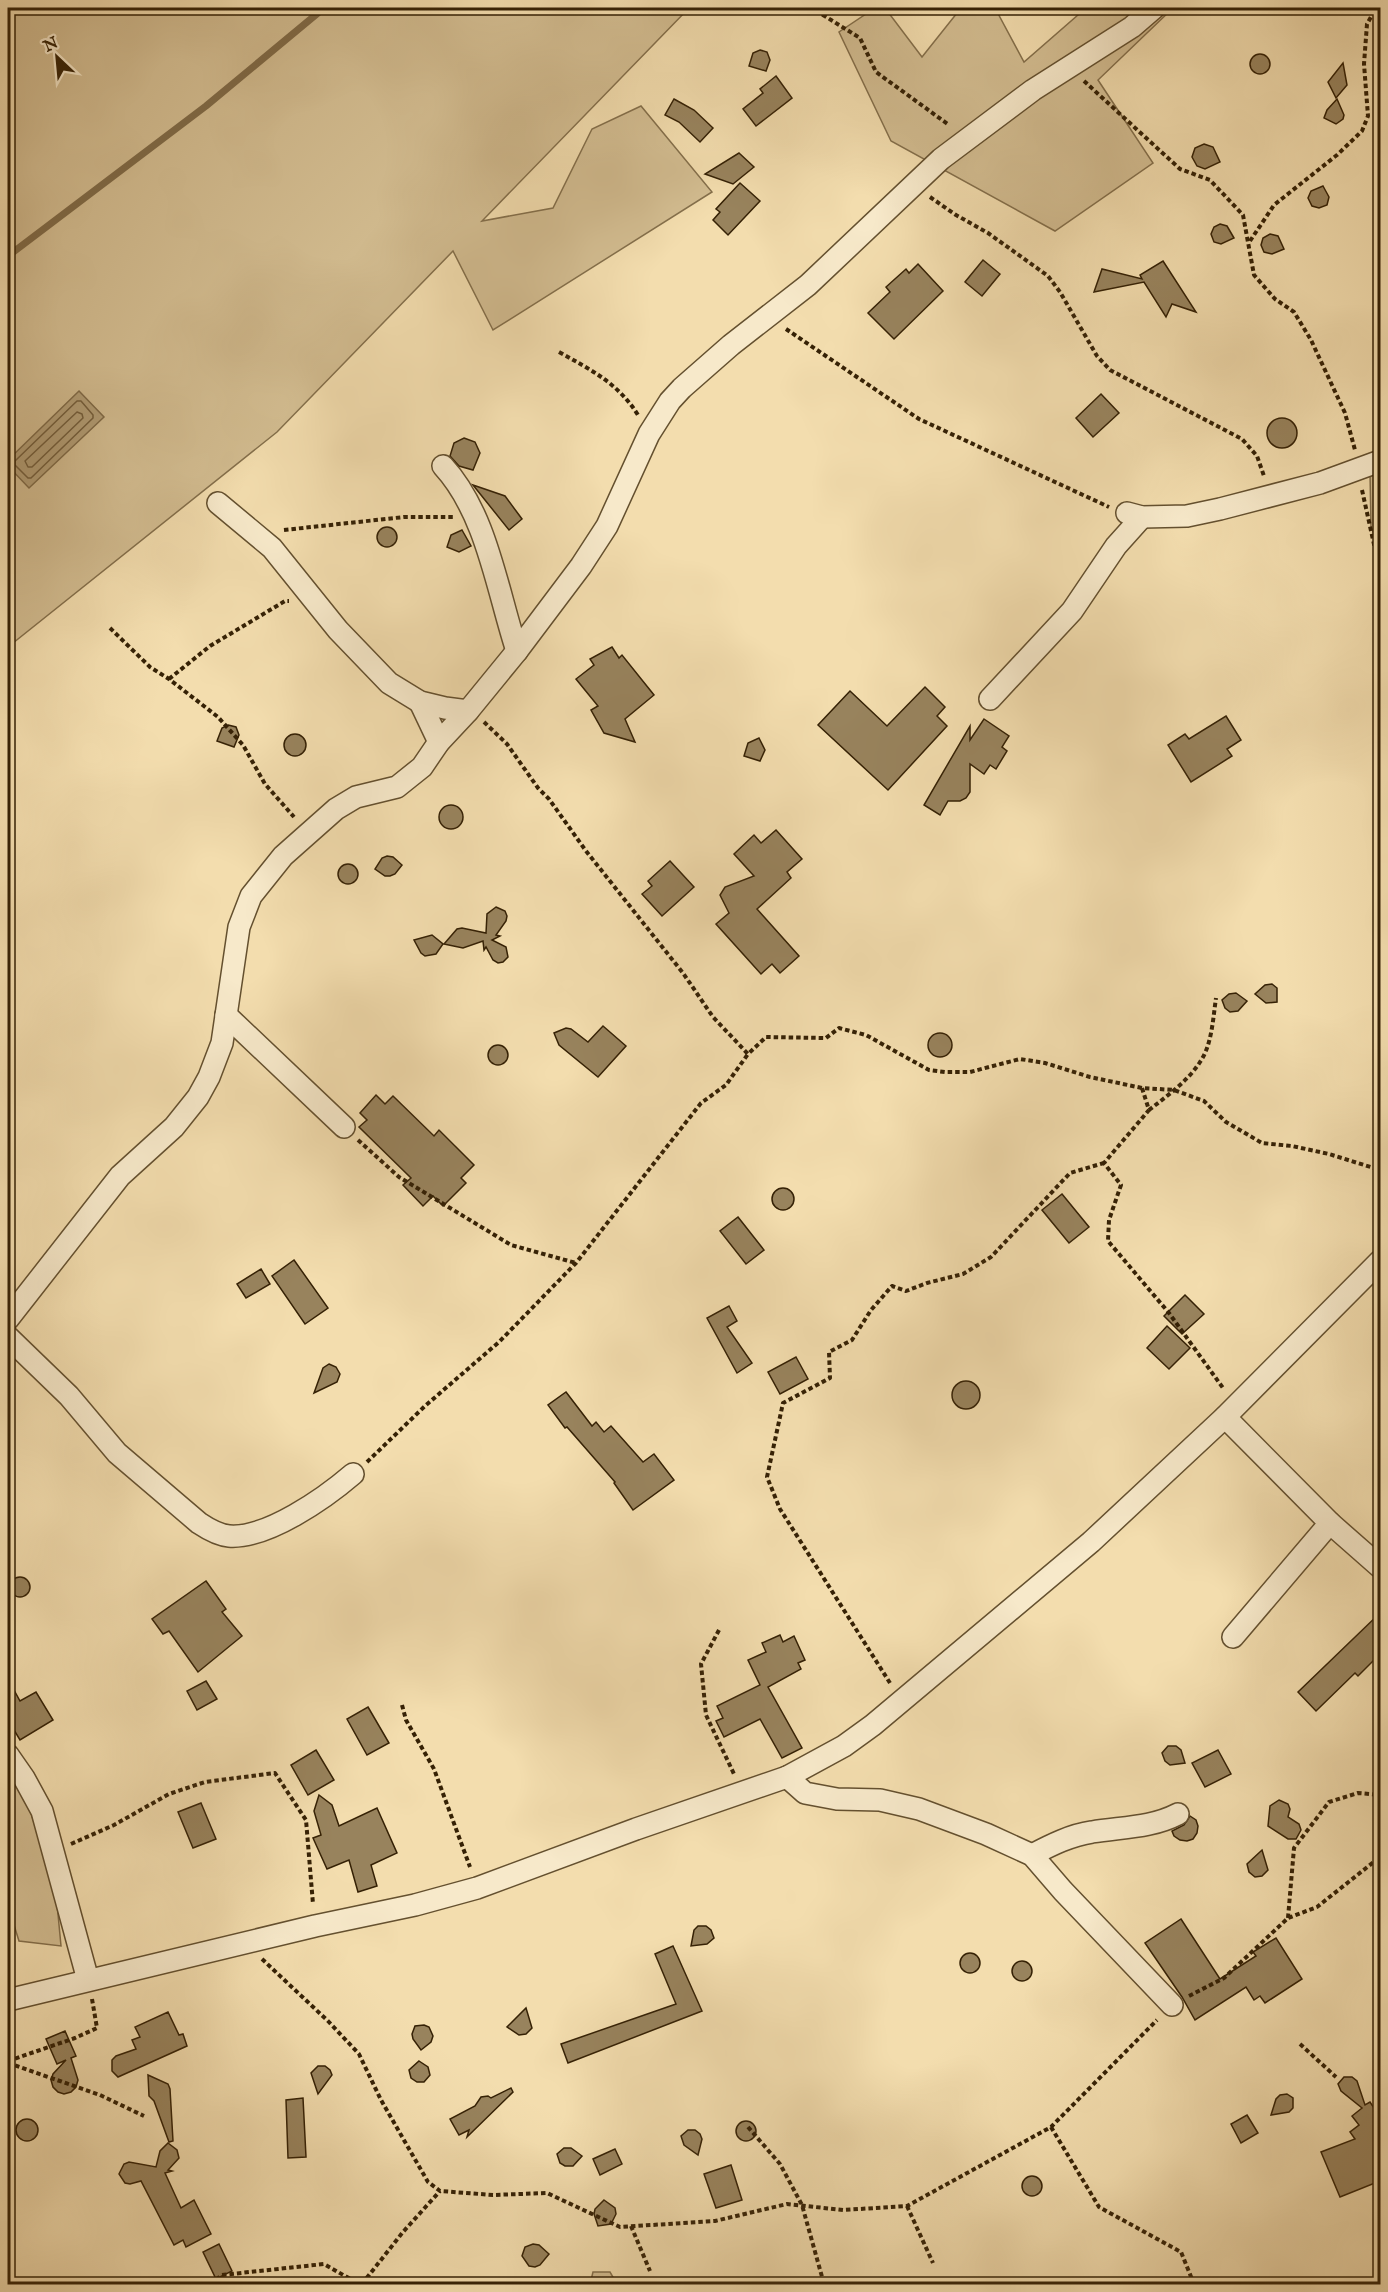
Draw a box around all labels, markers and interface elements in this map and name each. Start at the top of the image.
north arrow [27,27,87,87]
text: N [40,33,62,58]

